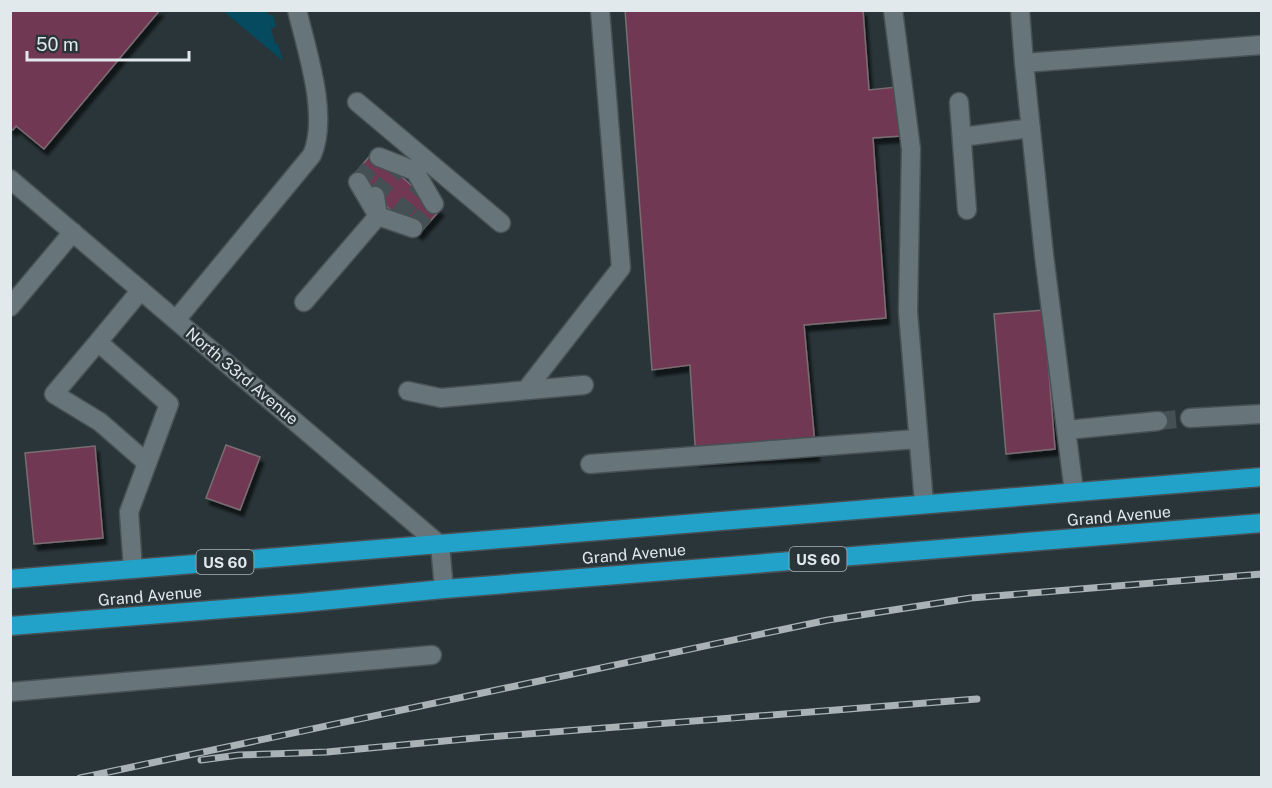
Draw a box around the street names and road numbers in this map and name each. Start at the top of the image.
street label: North 33rd Avenue [182,323,302,429]
street label: Grand Avenue [1066,502,1172,530]
street label: Grand Avenue [581,540,687,568]
road number: US 60 [790,547,846,571]
road number: US 60 [196,550,254,574]
street label: Grand Avenue [97,582,203,610]

